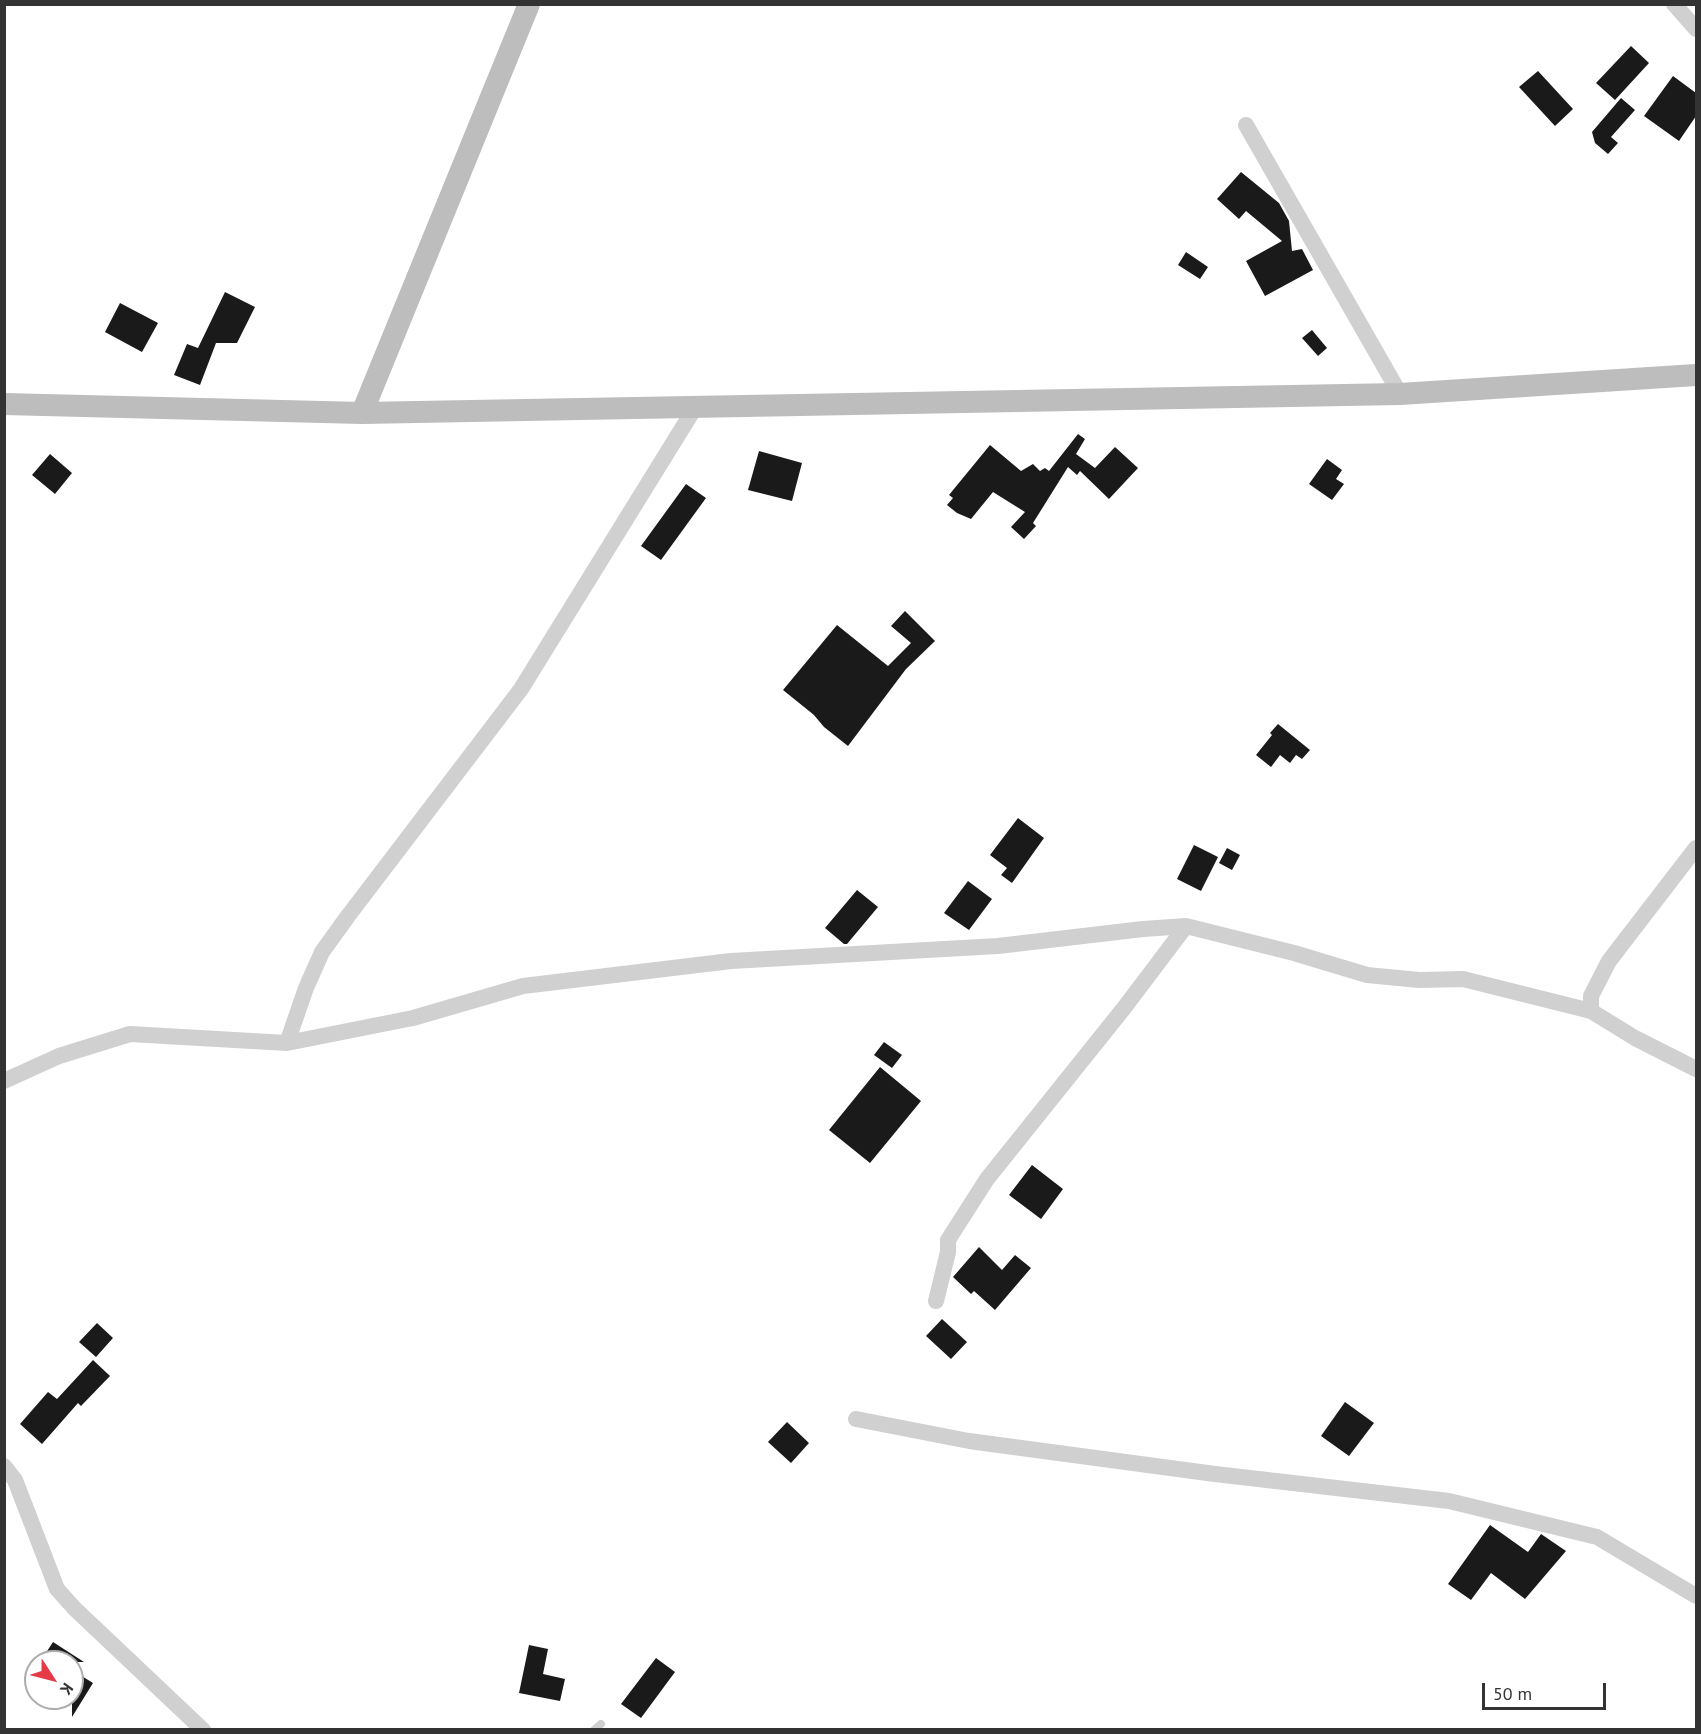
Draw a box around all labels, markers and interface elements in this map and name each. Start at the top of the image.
north arrow [24,1650,84,1710]
scale bar [1485,1671,1610,1709]
text: K [56,1680,78,1699]
text: 50 m [1493,1682,1532,1705]

